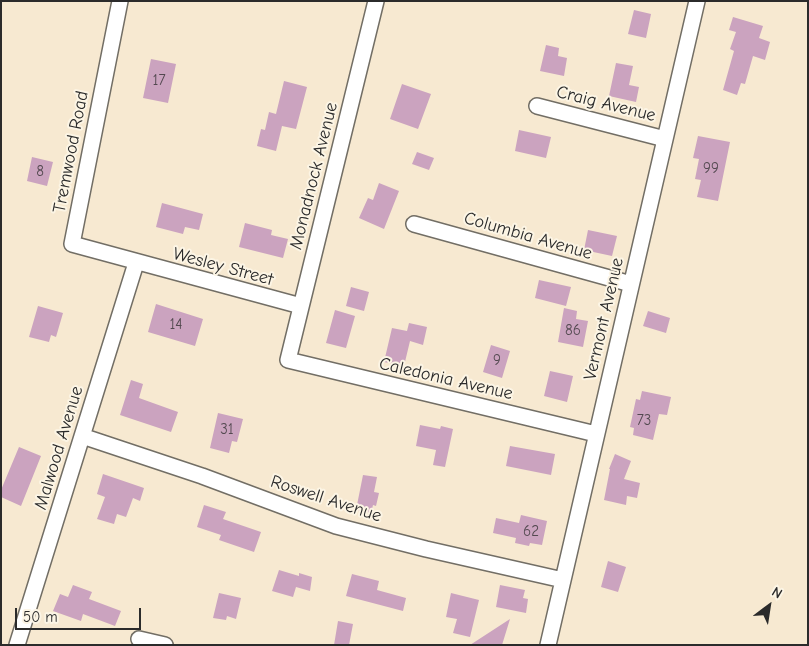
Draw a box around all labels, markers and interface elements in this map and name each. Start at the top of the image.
house number: 17 [152,72,166,90]
street label: Craig Avenue [554,81,658,127]
street label: Tremwood Road [49,89,93,215]
street label: Monadnock Avenue [285,100,343,252]
house number: 99 [703,160,719,178]
house number: 8 [36,163,44,181]
street label: Columbia Avenue [461,207,595,265]
street label: Wesley Street [170,243,276,291]
street label: Vermont Avenue [579,256,629,382]
house number: 14 [169,316,183,334]
house number: 86 [565,322,581,340]
house number: 9 [493,352,501,370]
street label: Caledonia Avenue [377,353,515,405]
street label: Malwood Avenue [30,384,88,512]
house number: 73 [637,412,651,430]
house number: 31 [220,421,234,439]
street label: Roswell Avenue [268,471,384,527]
house number: 62 [523,523,539,541]
north arrow [744,581,794,631]
text: N [769,583,785,602]
scale bar [18,598,144,630]
text: 50 m [23,608,58,626]

